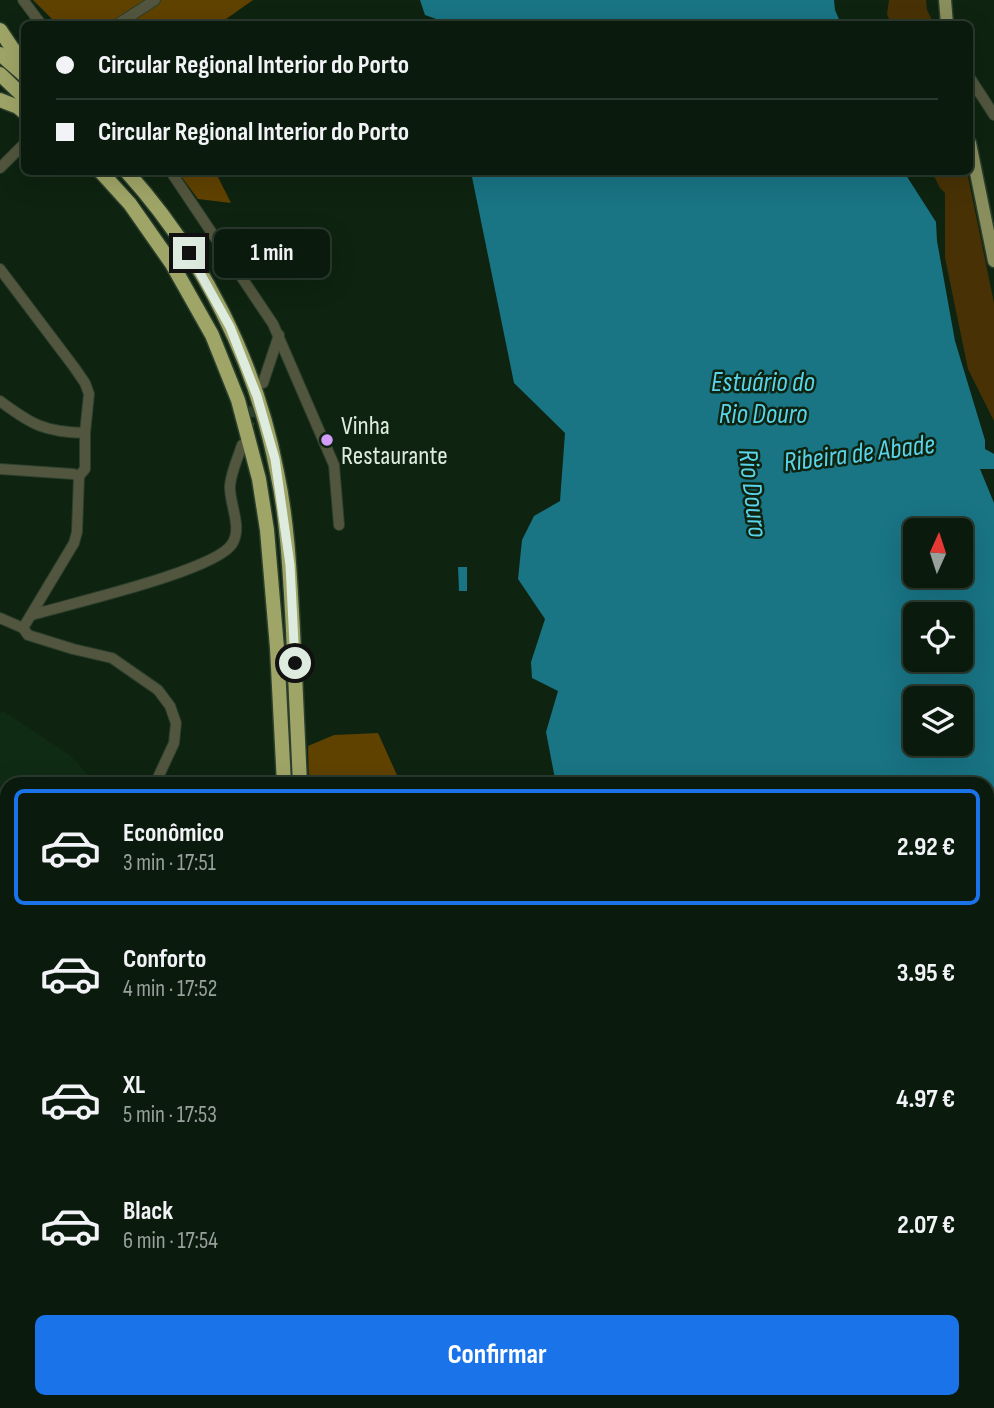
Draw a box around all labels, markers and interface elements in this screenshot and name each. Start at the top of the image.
text: Circular Regional Interior do Porto [98,50,409,81]
text: Circular Regional Interior do Porto [98,117,409,148]
callout: 1 min [214,229,329,278]
route end [173,237,205,269]
text: 1 min [251,239,293,267]
water label: Estuário do Rio Douro [711,366,816,431]
place label: Vinha Restaurante [341,411,448,472]
water label: Ribeira de Abade [782,428,937,479]
marker: Vinha Restaurante [319,432,335,448]
water label: Rio Douro [731,447,774,540]
north arrow [903,518,973,588]
map controls [903,518,973,756]
button: locate [903,602,973,672]
route start [279,647,311,679]
button: layers [903,686,973,756]
icon: car [39,816,102,879]
text: Econômico [123,818,224,849]
text: 2.92 € [897,832,955,863]
text: 3 min · 17:51 [123,849,216,877]
icon: car [39,942,102,1005]
text: Conforto [123,944,206,975]
text: 3.95 € [897,958,955,989]
text: 4 min · 17:52 [123,975,217,1003]
icon: car [39,1068,102,1131]
text: XL [123,1070,145,1101]
text: 4.97 € [896,1084,955,1115]
text: 5 min · 17:53 [123,1101,217,1129]
icon: car [39,1194,102,1257]
text: Black [123,1196,173,1227]
text: 2.07 € [897,1210,955,1241]
text: 6 min · 17:54 [123,1227,218,1255]
button: Confirmar [35,1315,959,1395]

